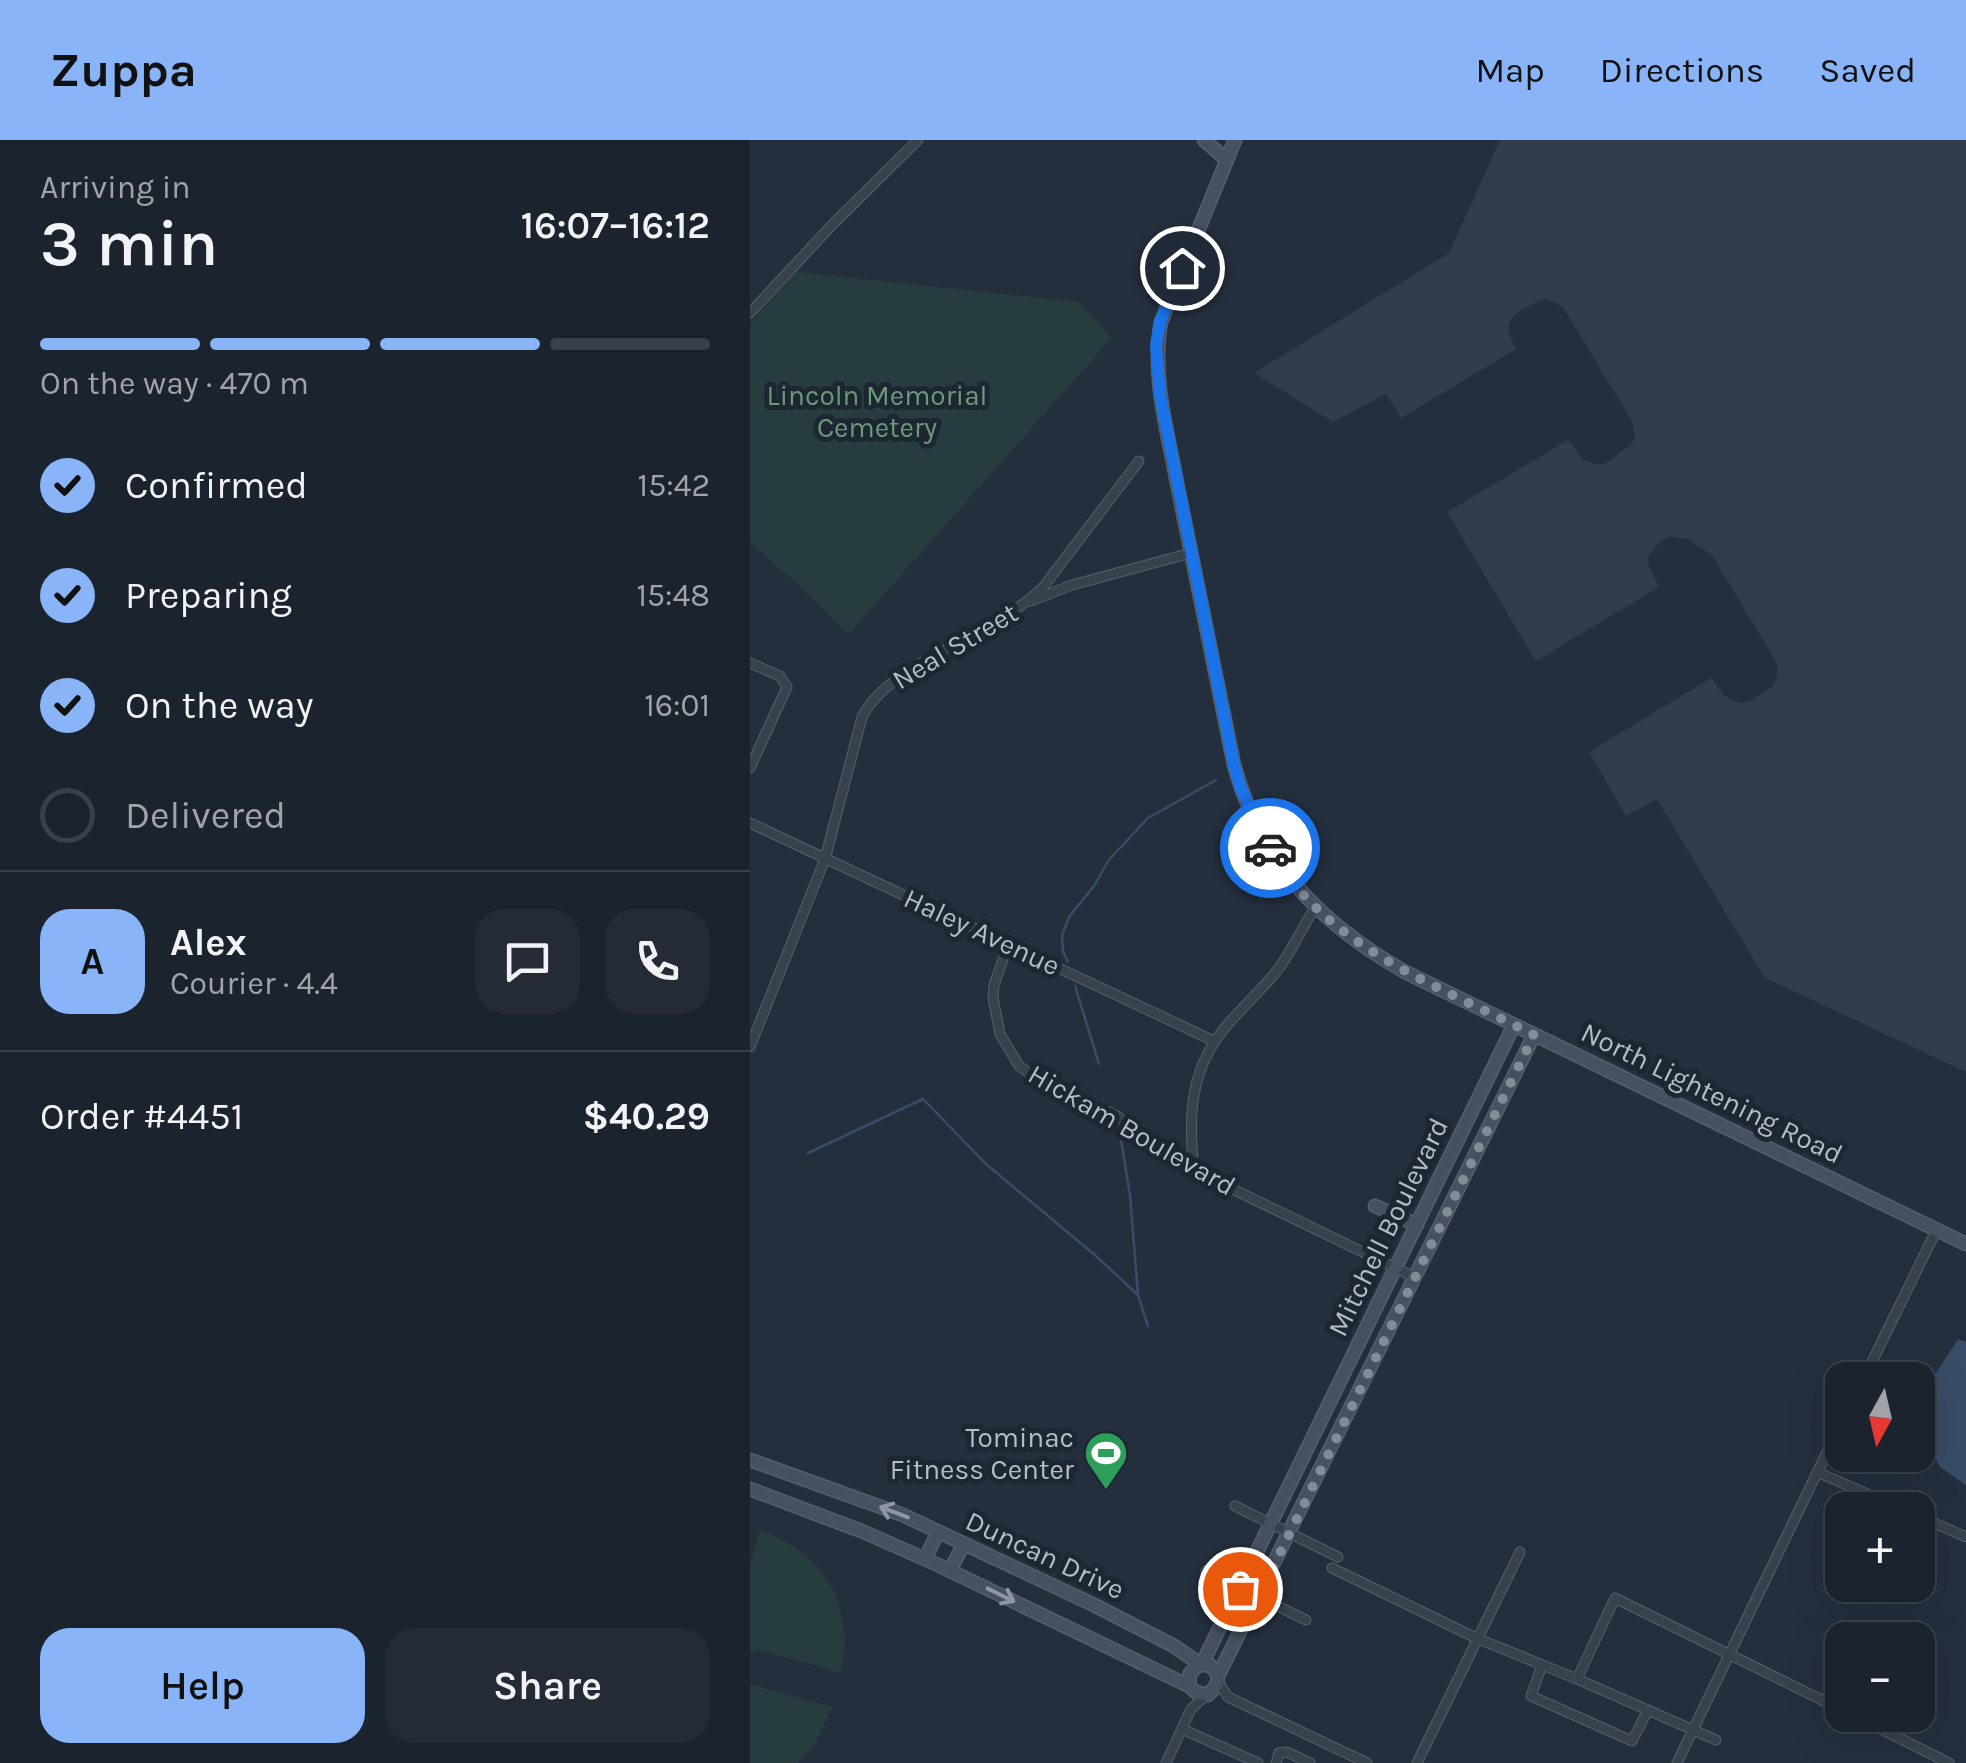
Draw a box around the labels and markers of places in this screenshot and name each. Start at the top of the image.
pin [1140,226,1225,311]
place label: Tominac Fitness Center [890,1421,1075,1486]
sports icon: Tominac Fitness Center [1083,1430,1129,1491]
pin [1198,1547,1283,1632]

